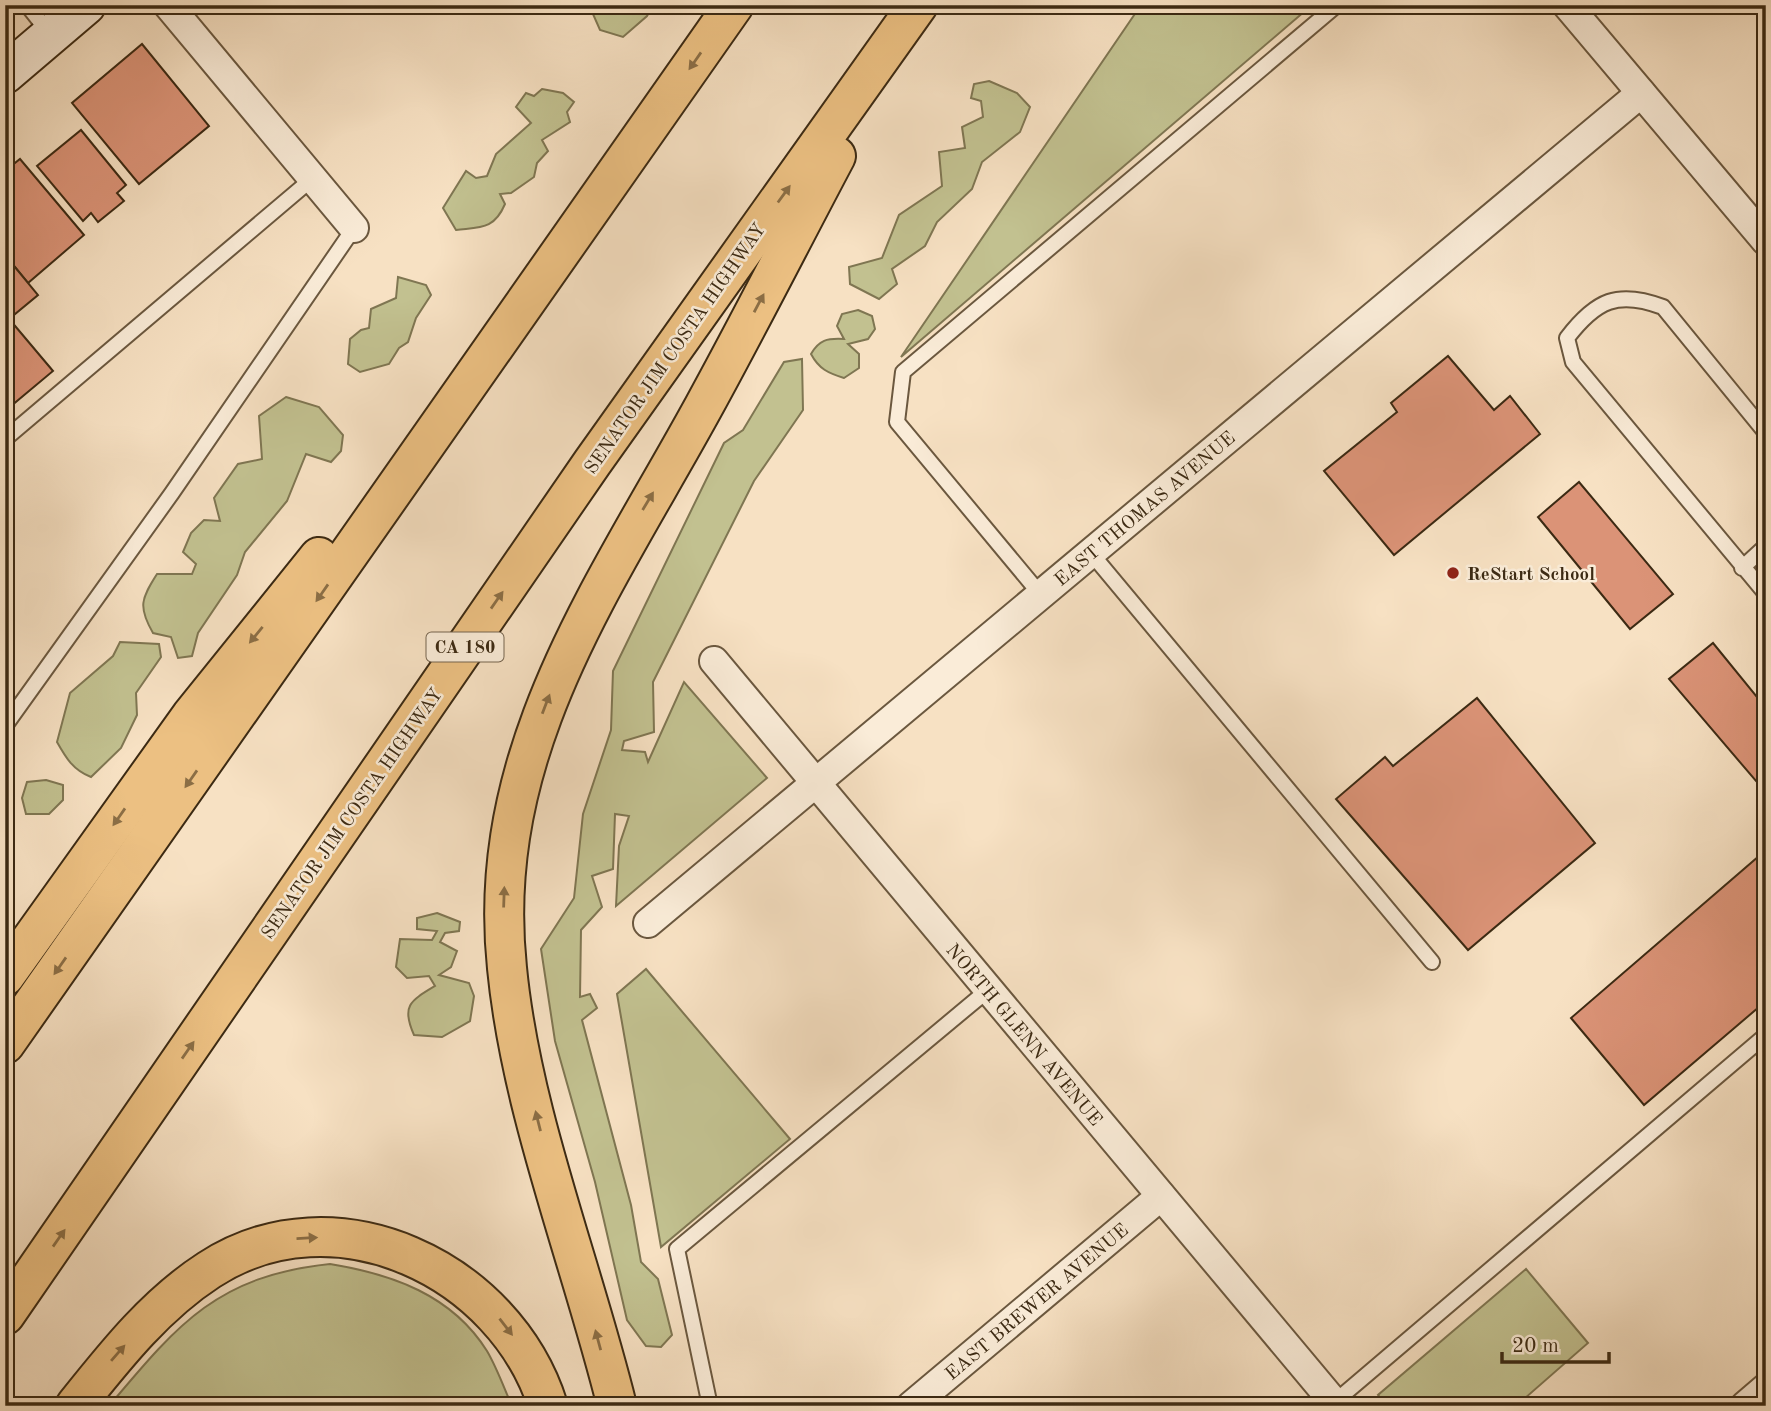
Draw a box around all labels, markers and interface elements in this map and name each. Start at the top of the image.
one-way arrow [688,52,702,70]
one-way arrow [777,185,791,203]
street label: SENATOR JIM COSTA HIGHWAY [582,221,770,478]
one-way arrow [753,293,764,313]
street label: EAST THOMAS AVENUE [1052,429,1240,591]
one-way arrow [641,492,654,511]
marker: ReStart School [1445,565,1461,581]
place label: ReStart School [1467,566,1595,585]
one-way arrow [315,584,329,602]
one-way arrow [490,591,503,610]
one-way arrow [248,626,263,644]
road number: CA 180 [426,632,504,662]
street label: SENATOR JIM COSTA HIGHWAY [259,686,447,943]
one-way arrow [541,694,552,715]
one-way arrow [184,770,198,788]
one-way arrow [112,808,126,826]
one-way arrow [499,885,510,907]
street label: NORTH GLENN AVENUE [941,941,1105,1130]
one-way arrow [53,957,67,975]
one-way arrow [181,1041,195,1059]
one-way arrow [532,1109,543,1131]
street label: EAST BREWER AVENUE [943,1221,1133,1385]
one-way arrow [52,1228,65,1247]
one-way arrow [296,1232,318,1243]
one-way arrow [499,1318,513,1337]
scale bar [1502,1320,1608,1364]
one-way arrow [593,1329,603,1350]
text: 20 m [1512,1336,1559,1357]
one-way arrow [110,1344,126,1362]

